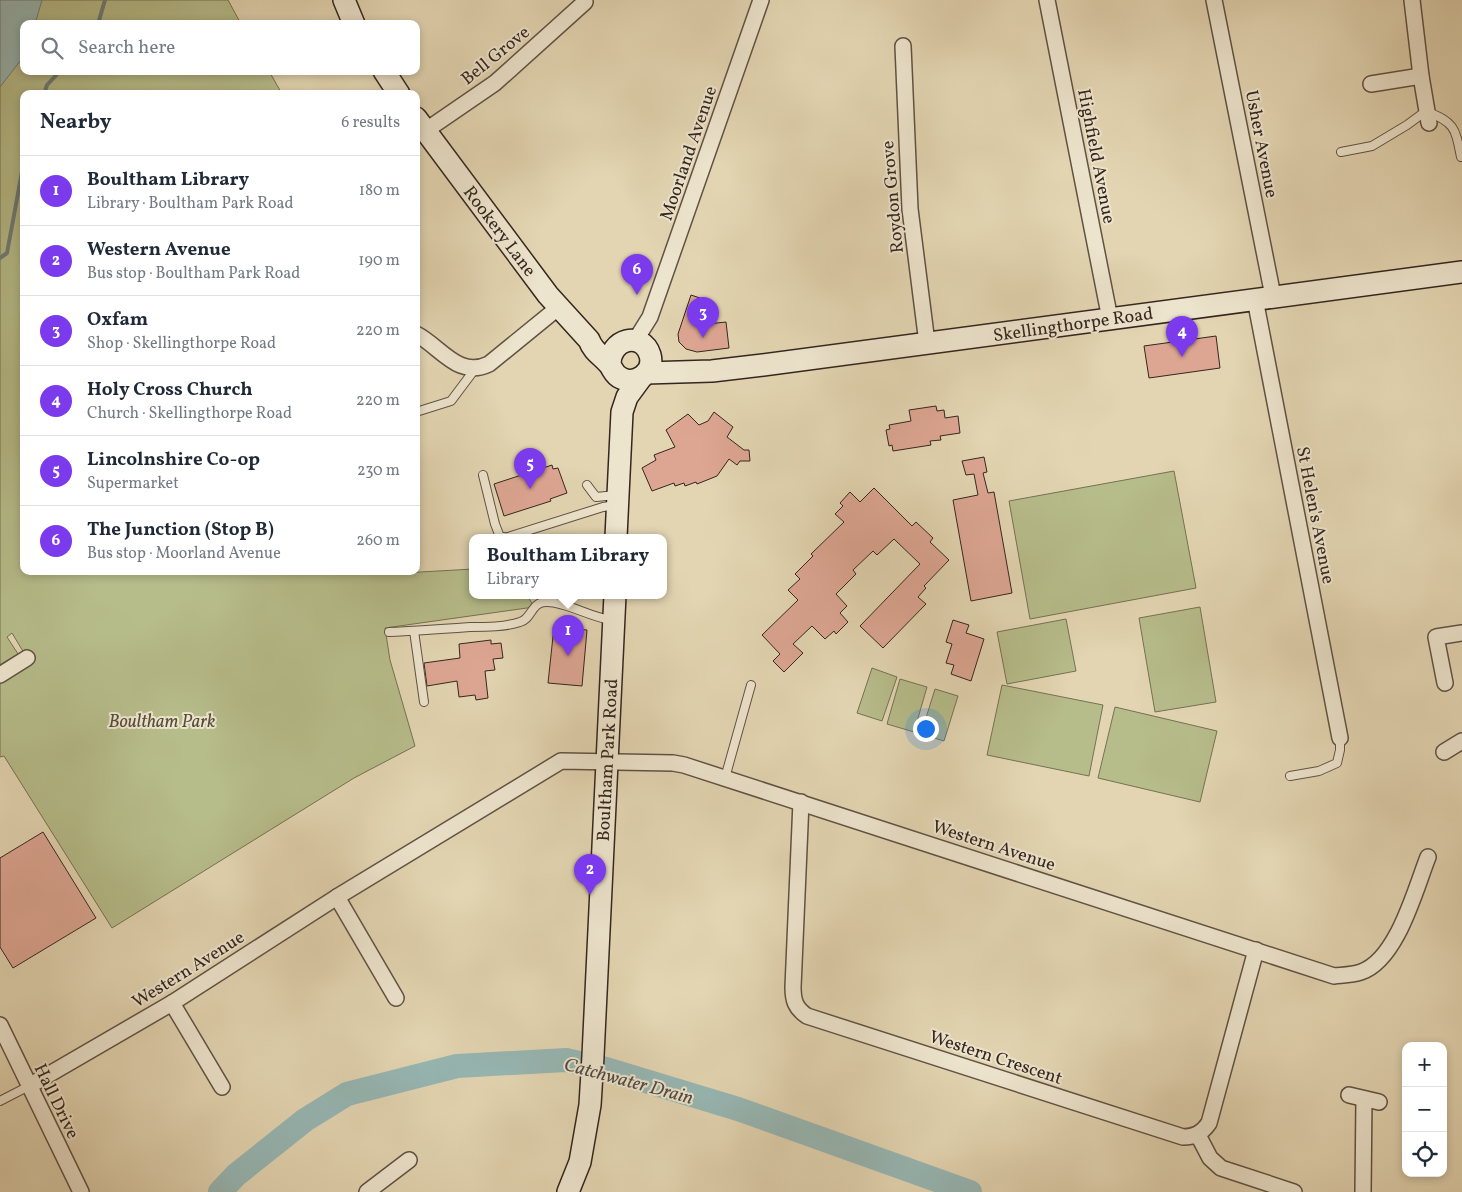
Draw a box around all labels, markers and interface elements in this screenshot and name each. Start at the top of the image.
search box [20,20,420,75]
street label: Bell Grove [456,21,536,92]
icon: search [38,34,66,62]
text: Search here [78,35,175,61]
street label: Moorland Avenue [655,83,724,224]
street label: Highfield Avenue [1070,87,1121,226]
street label: Usher Avenue [1238,88,1283,200]
text: Nearby [40,108,111,137]
text: 6 results [341,112,400,134]
street label: Roydon Grove [876,140,911,254]
text: Boultham Library [87,167,249,193]
text: 1 [53,180,59,202]
text: 180 m [359,180,400,202]
street label: Rookery Lane [456,181,541,282]
text: Library · Boultham Park Road [87,193,293,215]
text: Western Avenue [87,237,231,263]
text: 2 [52,250,60,272]
text: 190 m [358,250,400,272]
pin: 6 [621,254,653,295]
text: Bus stop · Boultham Park Road [87,263,300,285]
pin: 3 [687,297,719,338]
street label: Skellingthorpe Road [992,302,1155,349]
text: Oxfam [87,307,148,333]
pin: 4 [1166,316,1198,357]
text: 3 [52,320,60,342]
text: 220 m [356,320,400,342]
text: Shop · Skellingthorpe Road [87,333,276,355]
text: Holy Cross Church [87,377,253,403]
text: 4 [51,390,61,412]
text: 220 m [356,390,400,412]
text: Church · Skellingthorpe Road [87,403,292,425]
street label: St Helen's Avenue [1289,444,1340,586]
text: Lincolnshire Co-op [87,447,260,473]
pin: 5 [514,448,546,489]
text: 5 [52,460,60,482]
text: 230 m [357,460,400,482]
text: Supermarket [87,473,179,495]
text: The Junction (Stop B) [87,517,274,543]
text: 6 [52,530,60,552]
text: 260 m [356,530,400,552]
popup [469,534,667,599]
text: Bus stop · Moorland Avenue [87,543,281,565]
text: Boultham Library [487,543,649,569]
text: Library [487,569,539,591]
pin: 1 [552,615,584,656]
street label: Boultham Park Road [592,678,625,842]
park label: Boultham Park [109,710,215,735]
your location [913,716,939,742]
street label: Western Avenue [929,815,1058,878]
pin: 2 [574,854,606,895]
street label: Western Avenue [128,926,250,1015]
street label: Western Crescent [926,1025,1065,1092]
map controls [1402,1042,1447,1177]
button: + [1402,1042,1447,1087]
water label: Catchwater Drain [561,1052,696,1112]
street label: Hall Drive [27,1060,85,1143]
button: − [1402,1087,1447,1132]
button: locate [1402,1132,1447,1177]

